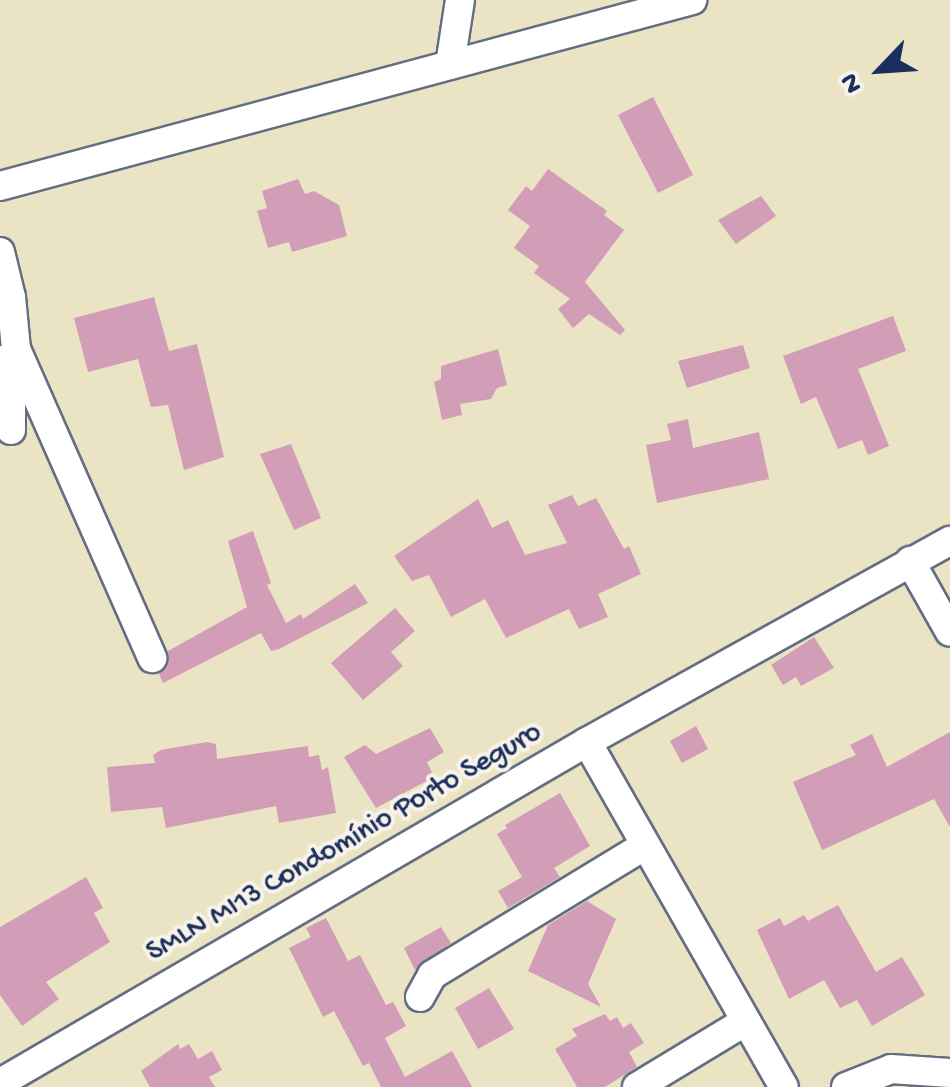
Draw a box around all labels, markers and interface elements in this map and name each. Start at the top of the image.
north arrow [830,20,930,120]
text: N [834,68,871,98]
street label: SMLN MI13 Condomínio Porto Seguro [141,716,549,972]

